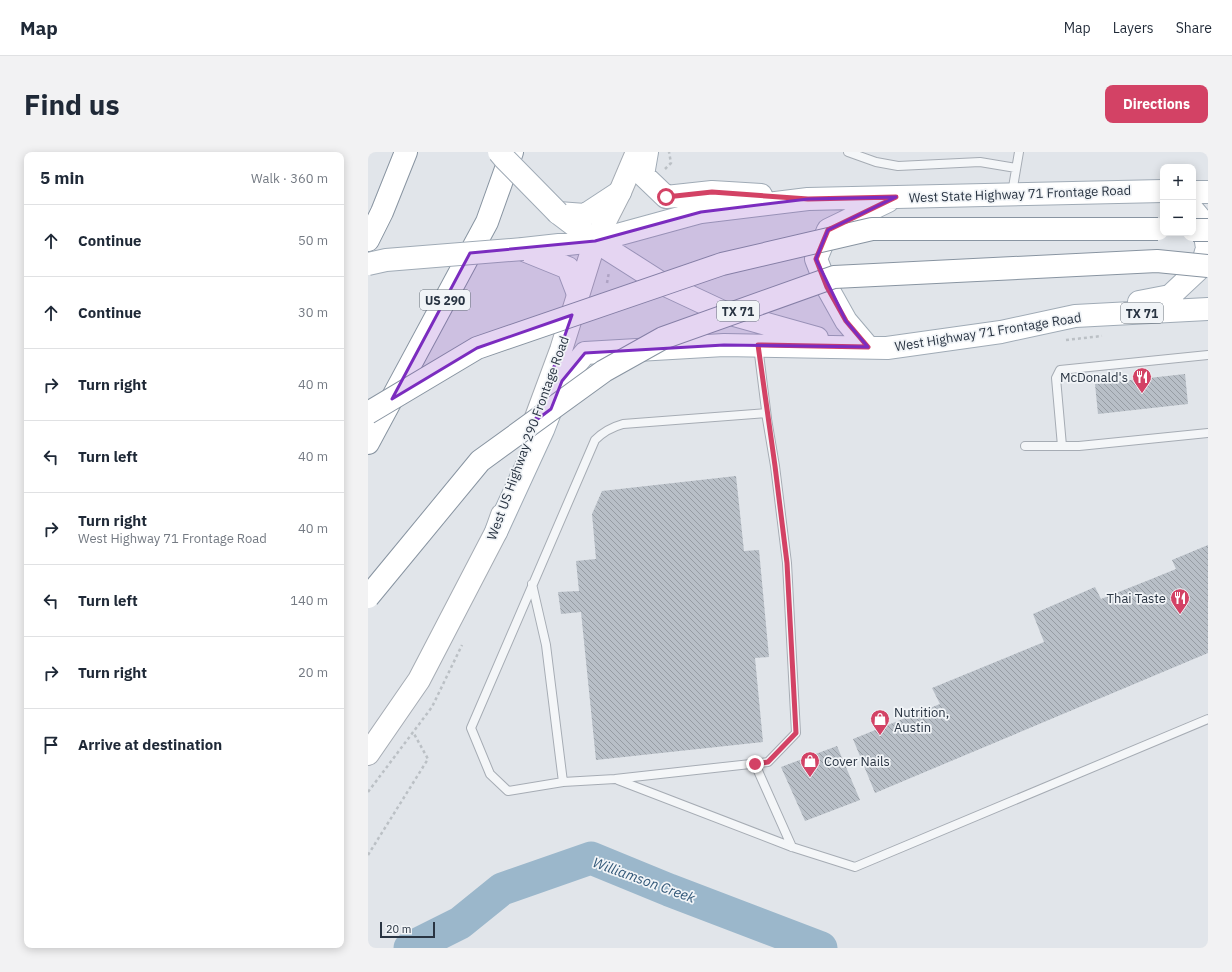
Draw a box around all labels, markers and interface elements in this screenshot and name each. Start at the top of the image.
text: Map [20,16,58,40]
text: Map [1064,19,1091,37]
text: Layers [1113,19,1154,37]
text: Share [1176,19,1212,37]
button: Directions [1105,85,1208,123]
text: Find us [24,86,120,123]
map controls [1160,164,1196,236]
button: + [1160,164,1196,200]
text: 5 min [40,167,84,189]
text: Walk · 360 m [251,170,328,187]
street label: West State Highway 71 Frontage Road [909,182,1131,206]
route start [657,188,675,206]
button: − [1160,200,1196,236]
icon: ahead [40,230,62,252]
text: Continue [78,231,142,250]
text: 50 m [298,232,328,249]
road number: US 290 [420,290,470,310]
road number: TX 71 [717,301,759,321]
icon: ahead [40,302,62,324]
text: Continue [78,303,142,322]
road number: TX 71 [1121,303,1163,323]
text: 30 m [298,304,328,321]
street label: West Highway 71 Frontage Road [893,309,1083,355]
street label: West US Highway 290 Frontage Road [483,334,573,542]
restaurant icon: McDonald's [1131,366,1153,394]
place label: McDonald's [1060,369,1128,386]
icon: right [40,374,62,396]
text: Turn right [78,375,147,394]
text: 40 m [298,376,328,393]
icon: left [40,446,62,468]
text: Turn left [78,447,138,466]
text: 40 m [298,448,328,465]
text: Turn right [78,511,147,530]
icon: right [40,518,62,540]
text: 40 m [298,520,328,537]
text: West Highway 71 Frontage Road [78,530,267,547]
restaurant icon: Thai Taste [1169,587,1191,615]
icon: left [40,590,62,612]
place label: Thai Taste [1107,590,1166,607]
text: Turn left [78,591,138,610]
text: 140 m [290,592,328,609]
icon: right [40,662,62,684]
text: Turn right [78,663,147,682]
text: 20 m [298,664,328,681]
place label: Nutrition, Austin [894,704,949,736]
shop icon: Nutrition, Austin [869,708,891,736]
icon: arrive [40,734,62,756]
text: Arrive at destination [78,735,222,754]
shop icon: Cover Nails [799,750,821,778]
place label: Cover Nails [824,753,890,770]
route end [746,755,764,773]
water label: Williamson Creek [590,853,698,907]
scale bar [380,920,435,939]
text: 20 m [386,922,411,936]

